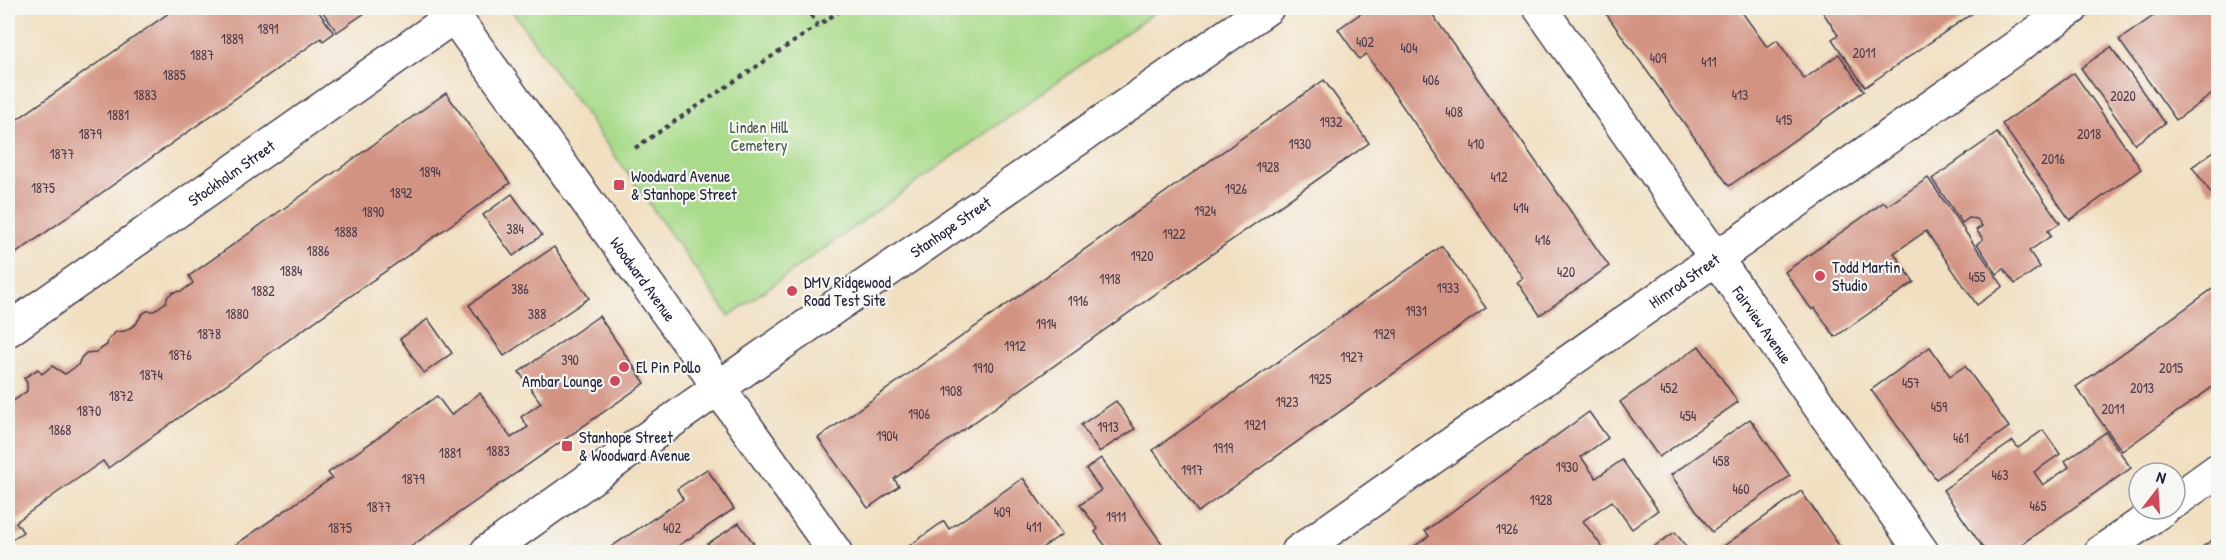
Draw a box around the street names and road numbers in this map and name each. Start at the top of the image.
street label: Stockholm Street [183,134,279,211]
street label: Stanhope Street [905,191,996,263]
street label: Woodward Avenue [605,232,682,326]
street label: Himrod Street [1644,248,1724,313]
street label: Fairview Avenue [1727,281,1798,368]

